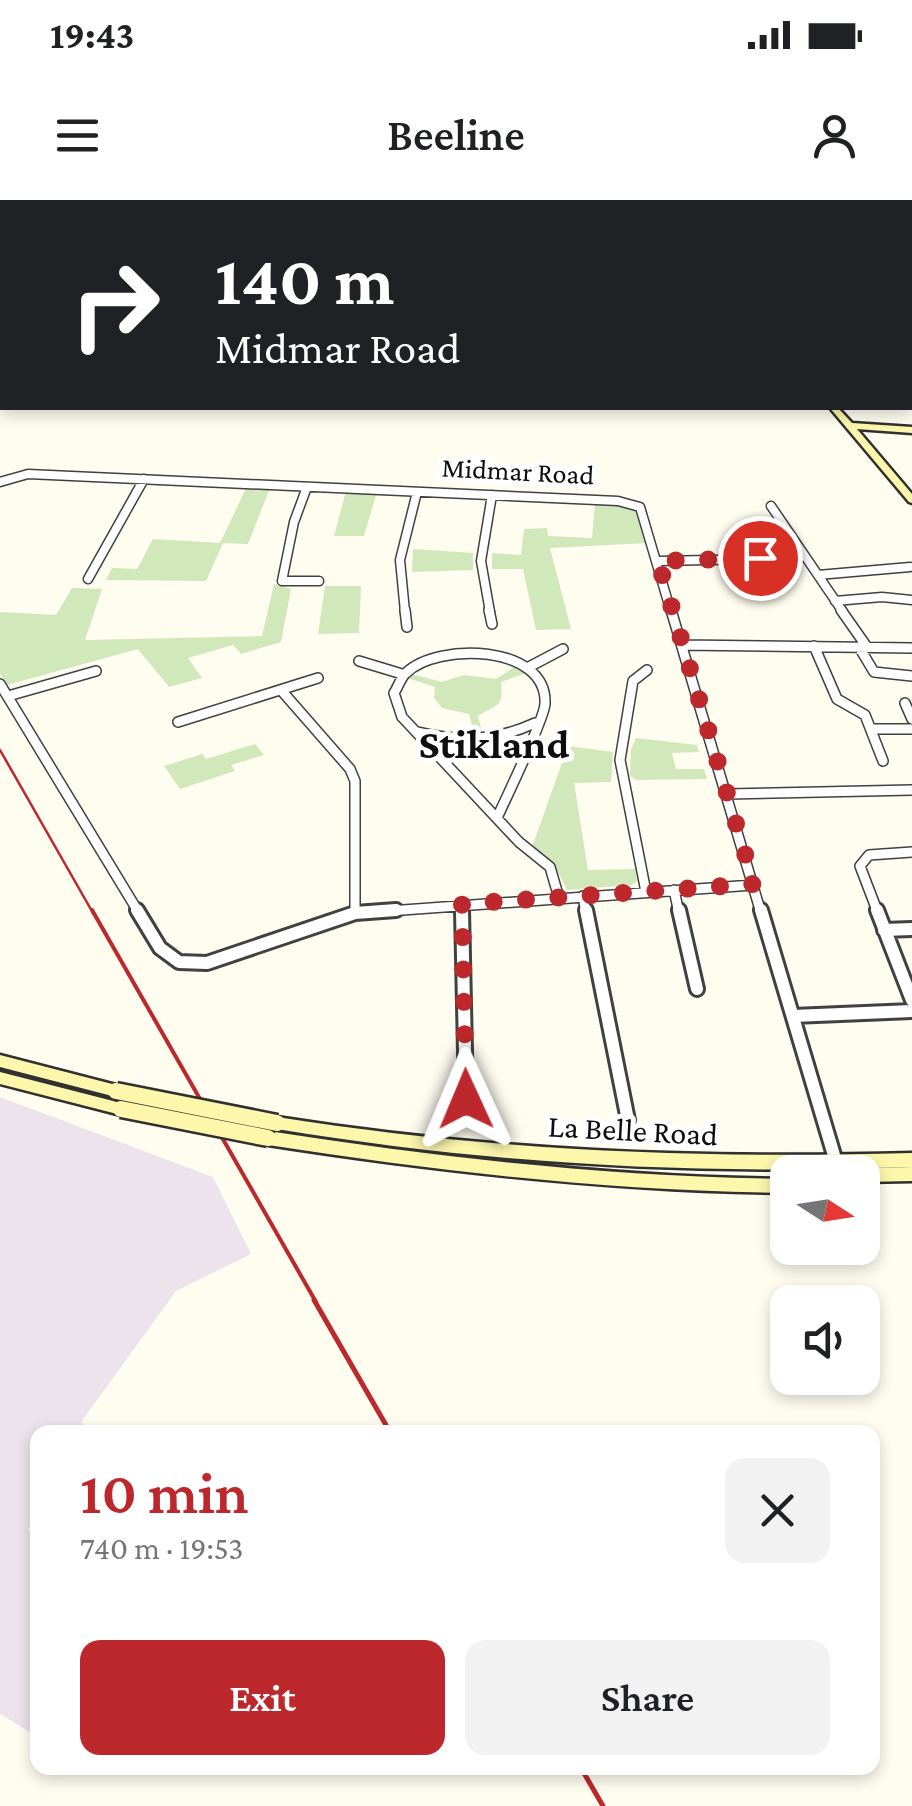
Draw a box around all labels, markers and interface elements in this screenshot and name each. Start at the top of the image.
text: 19:43 [50,14,134,56]
icon: menu [50,108,105,163]
icon: person [807,108,862,163]
text: Beeline [387,110,525,160]
icon: right [50,240,180,370]
text: 140 m [215,241,394,319]
text: Midmar Road [215,323,460,373]
street label: Midmar Road [441,452,595,490]
pin [718,516,803,601]
icon: arrive [733,531,788,586]
district label: Stikland [419,720,569,767]
position arrow [414,1047,518,1151]
street label: La Belle Road [547,1108,719,1152]
north arrow [770,1155,880,1265]
map controls [770,1155,880,1395]
button: sound [770,1285,880,1395]
button: close [725,1458,830,1563]
text: 10 min [80,1459,249,1526]
text: 740 m · 19:53 [80,1530,244,1566]
button: Exit [80,1640,445,1755]
button: Share [465,1640,830,1755]

